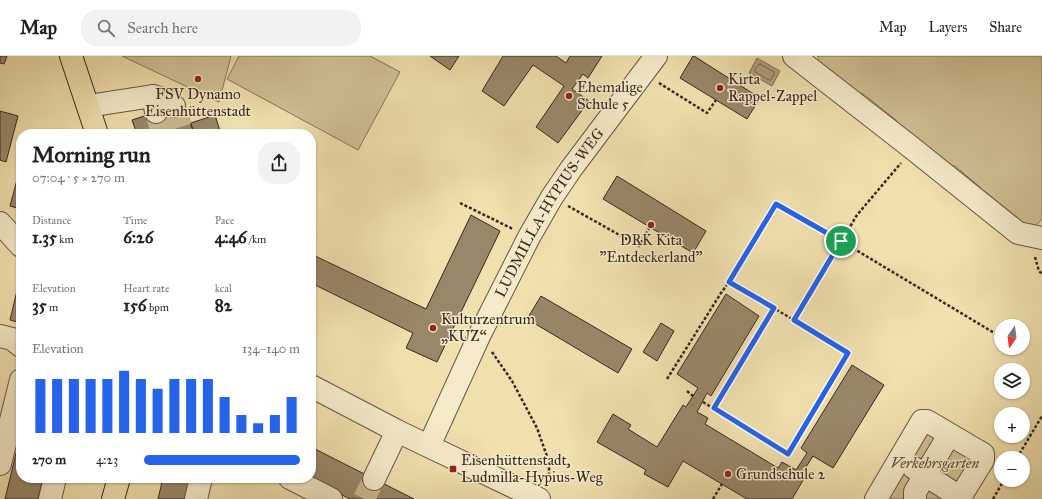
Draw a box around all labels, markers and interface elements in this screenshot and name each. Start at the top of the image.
search box [81,10,361,46]
text: Map [20,16,57,39]
icon: search [95,17,117,39]
text: Search here [127,19,198,37]
text: Map [879,19,907,36]
text: Layers [929,19,967,36]
text: Share [989,19,1022,36]
place label: Kirta Rappel-Zappel [728,70,818,105]
marker: FSV Dynamo Eisenhüttenstadt [193,74,203,84]
place label: Ehemalige Schule 5 [577,78,643,113]
marker: Kirta Rappel-Zappel [715,83,725,93]
place label: FSV Dynamo Eisenhüttenstadt [145,85,252,120]
marker: Ehemalige Schule 5 [564,91,574,101]
street label: LUDMILLA-HYPIUS-WEG [491,124,608,300]
text: Morning run [32,141,151,168]
button: share [258,142,300,184]
text: 07:04 · 5 × 270 m [32,170,125,186]
text: Distance [32,214,71,227]
text: Time [123,214,148,227]
text: Pace [215,214,235,227]
marker: DRK Kita "Entdeckerland" [646,220,656,230]
pin [824,224,858,258]
text: 1.35 [32,227,57,248]
text: 6:26 [123,227,153,248]
text: 4:46 [215,227,247,248]
icon: arrive [830,230,852,252]
place label: DRK Kita "Entdeckerland" [600,231,702,266]
text: km [57,233,74,246]
text: /km [247,233,266,246]
text: Elevation [32,282,76,295]
text: Heart rate [123,282,170,295]
text: kcal [215,282,232,295]
text: 35 [32,295,47,316]
text: 156 [123,295,147,316]
text: 82 [215,295,232,316]
text: m [47,301,58,314]
text: bpm [147,301,169,314]
place label: Kulturzentrum „KUZ“ [441,310,536,345]
north arrow [994,319,1030,355]
map controls [994,319,1030,487]
marker: Kulturzentrum „KUZ“ [428,323,438,333]
text: Elevation [32,341,84,357]
text: 134–140 m [242,341,300,357]
button: layers [994,363,1030,399]
button: + [994,407,1030,443]
place label: Eisenhüttenstadt, Ludmilla-Hypius-Weg [461,451,604,486]
button: − [994,451,1030,487]
text: 270 m [32,452,66,468]
text: 4:23 [96,452,118,468]
park label: Verkehrsgarten [891,454,979,472]
marker: Eisenhüttenstadt, Ludmilla-Hypius-Weg [448,464,458,474]
place label: Grundschule 2 [736,465,826,483]
marker: Grundschule 2 [723,469,733,479]

